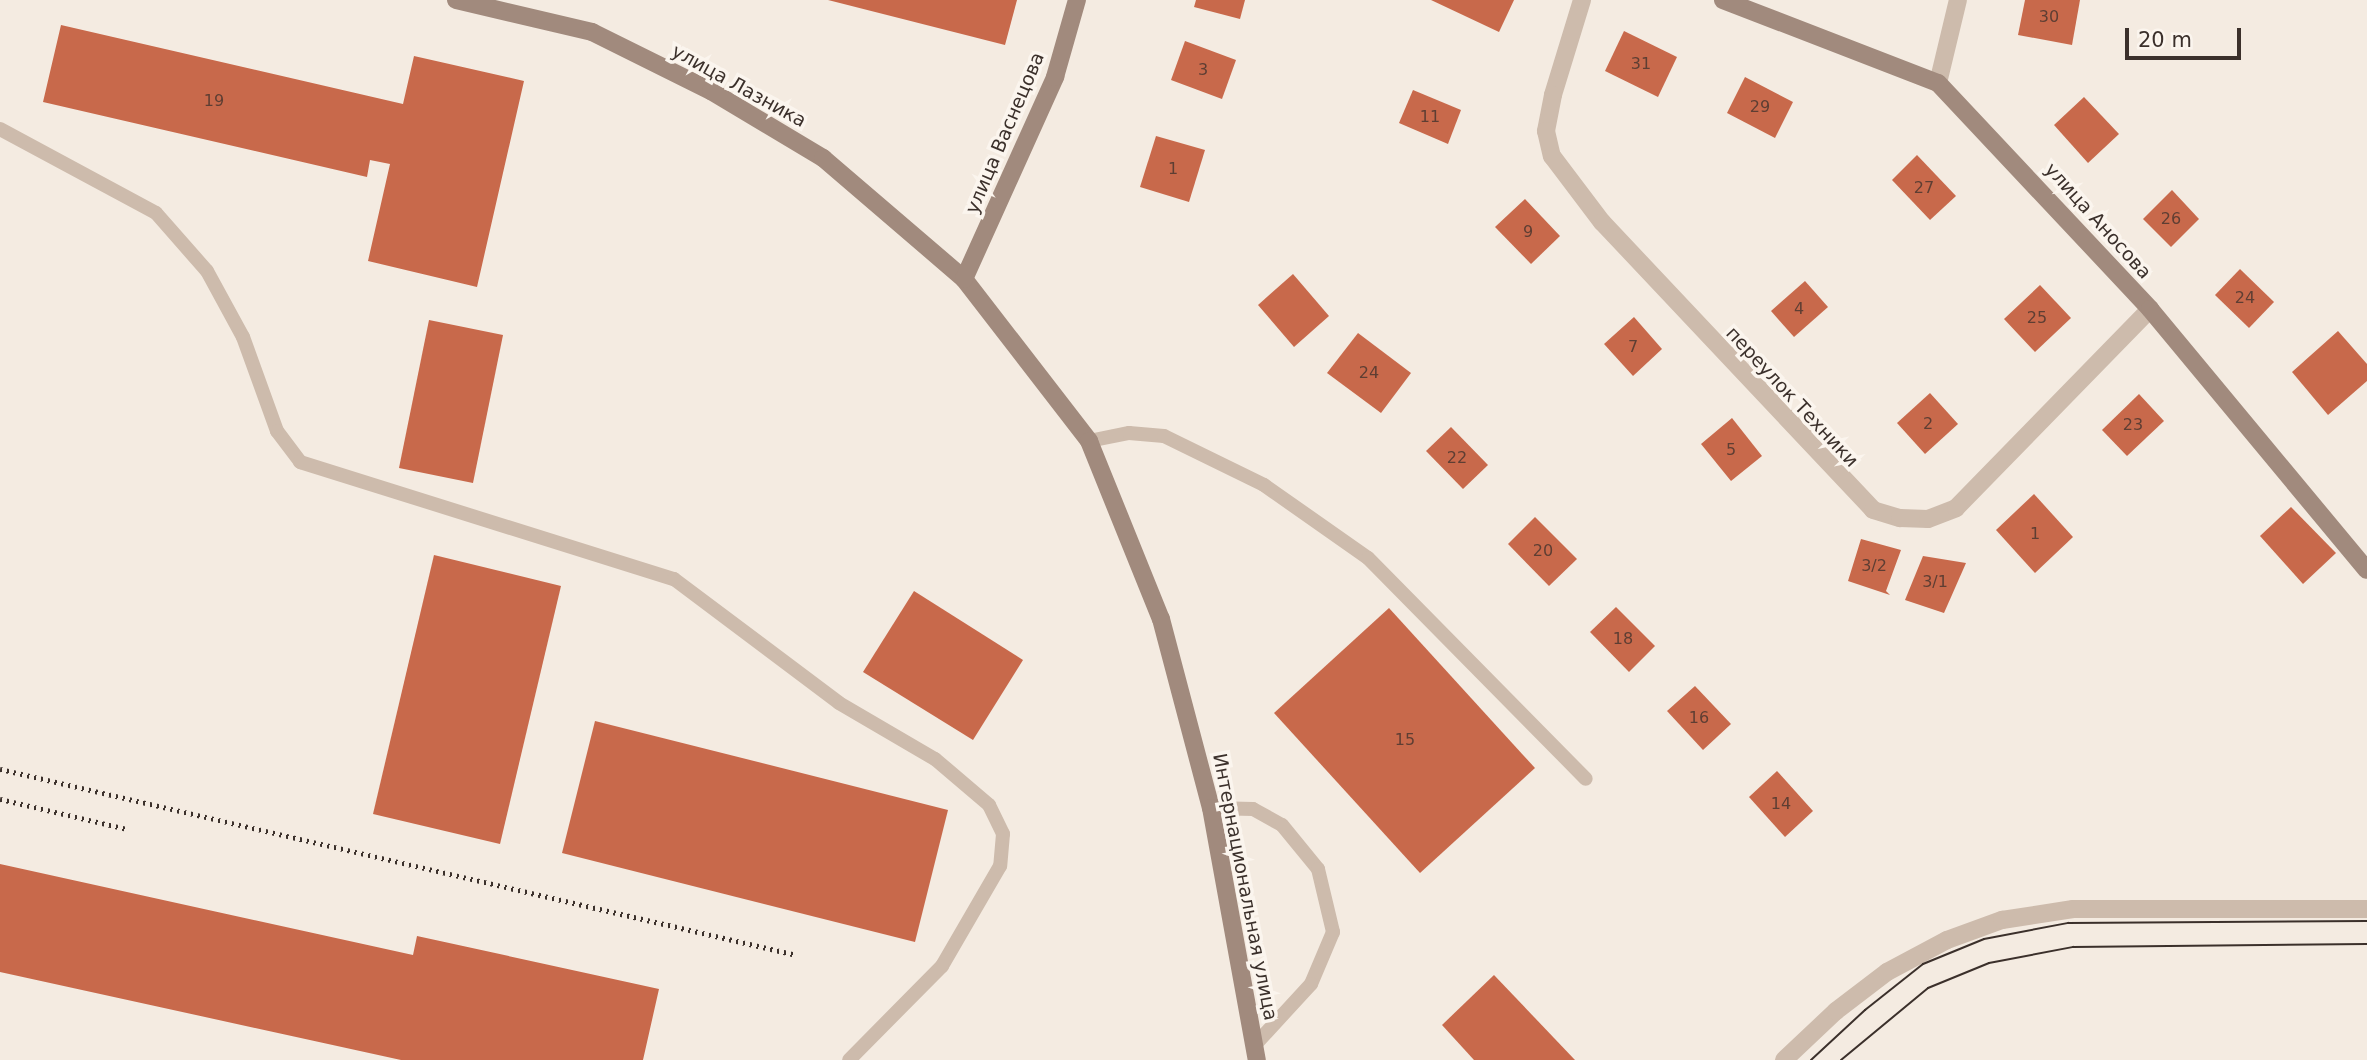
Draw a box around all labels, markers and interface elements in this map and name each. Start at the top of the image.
house number: 30 [2039,7,2059,27]
scale bar [2129,14,2244,58]
text: 20 m [2138,28,2192,52]
street label: улица Лазника [668,40,810,132]
street label: улица Васнецова [961,49,1049,217]
house number: 31 [1631,54,1651,74]
house number: 3 [1198,60,1208,80]
house number: 19 [204,91,224,111]
house number: 29 [1750,97,1770,117]
house number: 11 [1420,107,1440,127]
street label: улица Аносова [2040,158,2156,284]
house number: 1 [1168,159,1178,179]
house number: 27 [1914,178,1934,198]
house number: 26 [2161,209,2181,229]
house number: 9 [1523,222,1533,242]
house number: 24 [2235,288,2255,308]
house number: 4 [1794,299,1804,319]
house number: 25 [2027,308,2047,328]
street label: переулок Техники [1721,322,1863,472]
house number: 7 [1628,337,1638,357]
house number: 24 [1359,363,1379,383]
house number: 2 [1923,414,1933,434]
house number: 23 [2123,415,2143,435]
house number: 5 [1726,440,1736,460]
house number: 22 [1447,448,1467,468]
house number: 1 [2030,524,2040,544]
house number: 20 [1533,541,1553,561]
house number: 3/2 [1861,556,1887,576]
house number: 3/1 [1922,572,1948,592]
house number: 18 [1613,629,1633,649]
house number: 16 [1689,708,1709,728]
house number: 15 [1395,730,1415,750]
street label: Интернациональная улица [1208,751,1282,1023]
house number: 14 [1771,794,1791,814]

